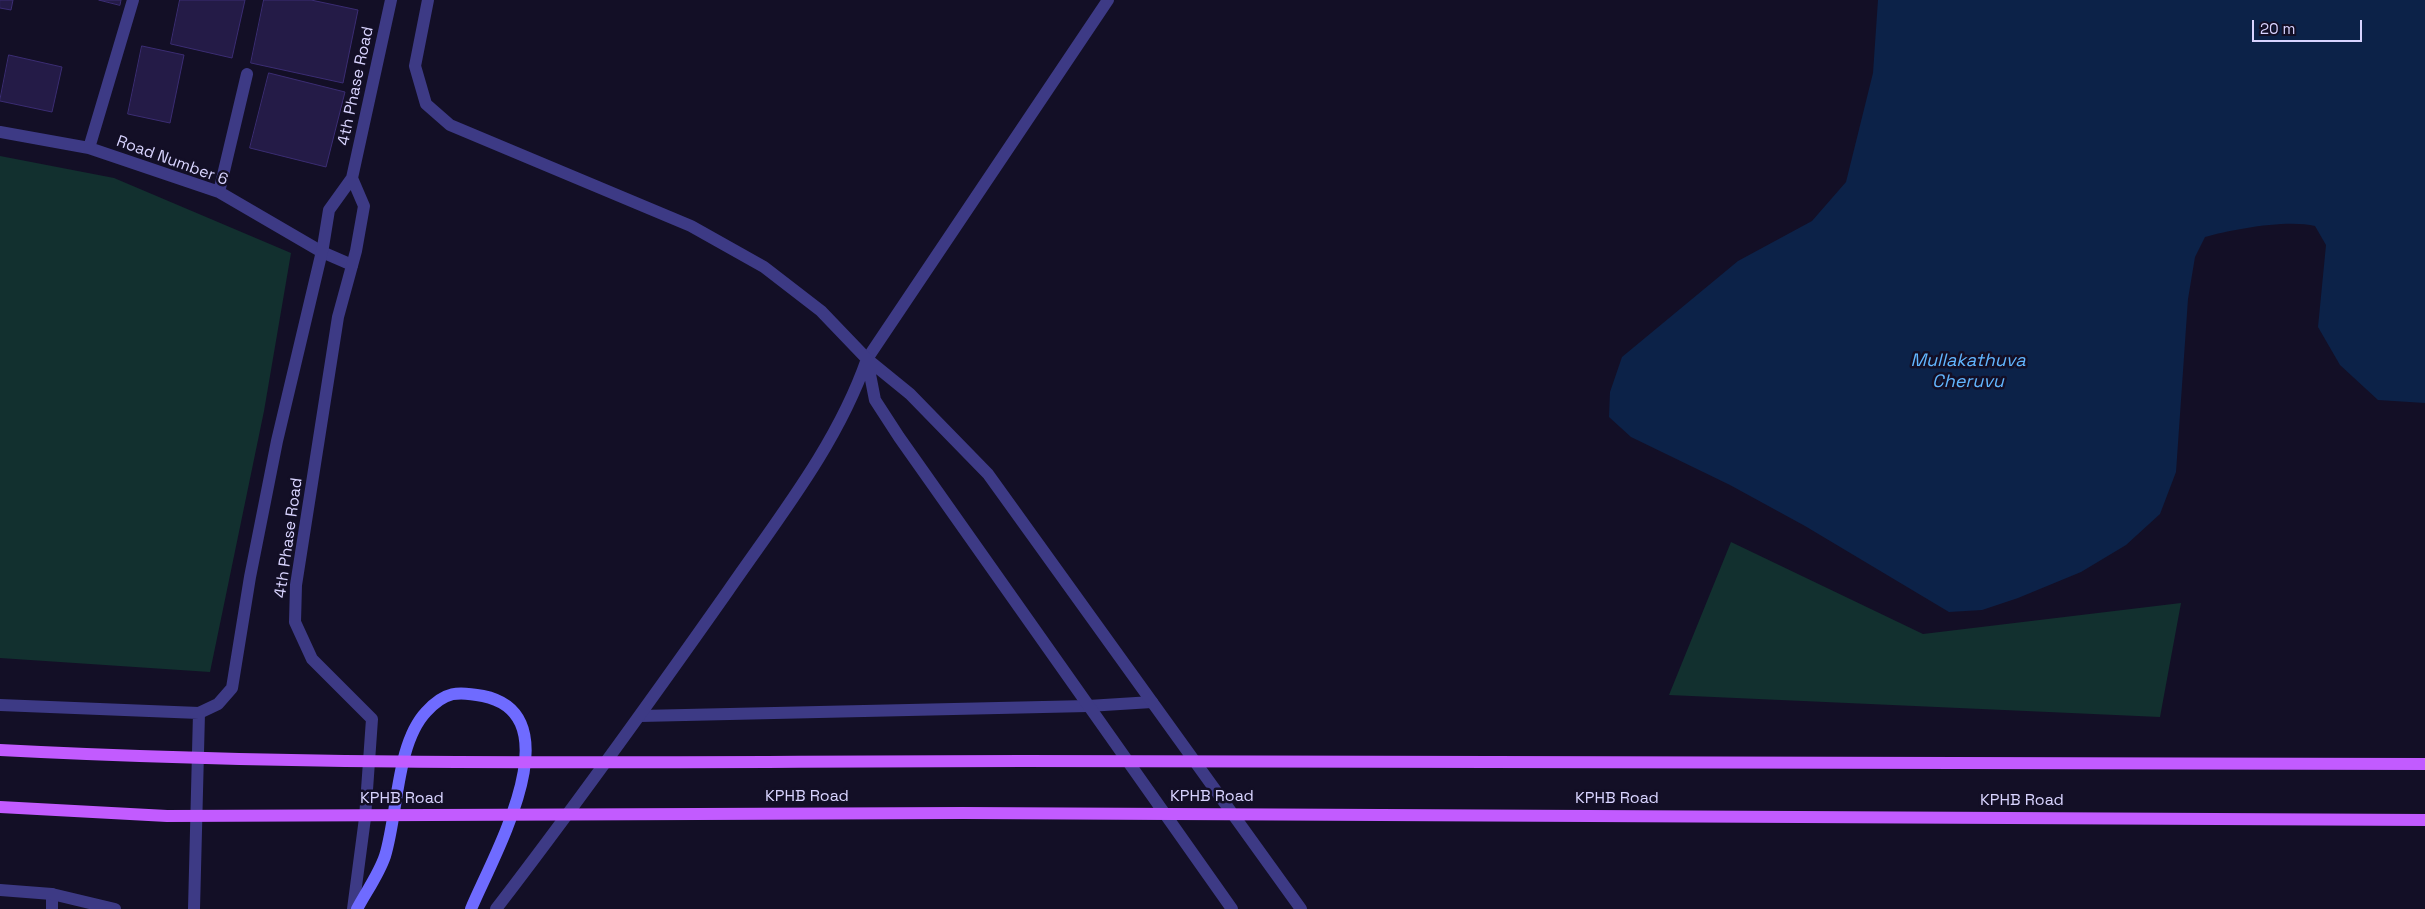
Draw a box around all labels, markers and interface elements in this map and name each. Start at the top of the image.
scale bar [2255,10,2365,42]
text: 20 m [2260,19,2295,38]
street label: 4th Phase Road [334,25,378,147]
street label: Road Number 6 [114,132,230,190]
water label: Mullakathuva Cheruvu [1911,350,2025,392]
street label: 4th Phase Road [271,477,307,599]
street label: KPHB Road [765,787,849,807]
street label: KPHB Road [1170,787,1254,807]
street label: KPHB Road [360,789,444,809]
street label: KPHB Road [1575,789,1659,809]
street label: KPHB Road [1980,791,2064,811]

